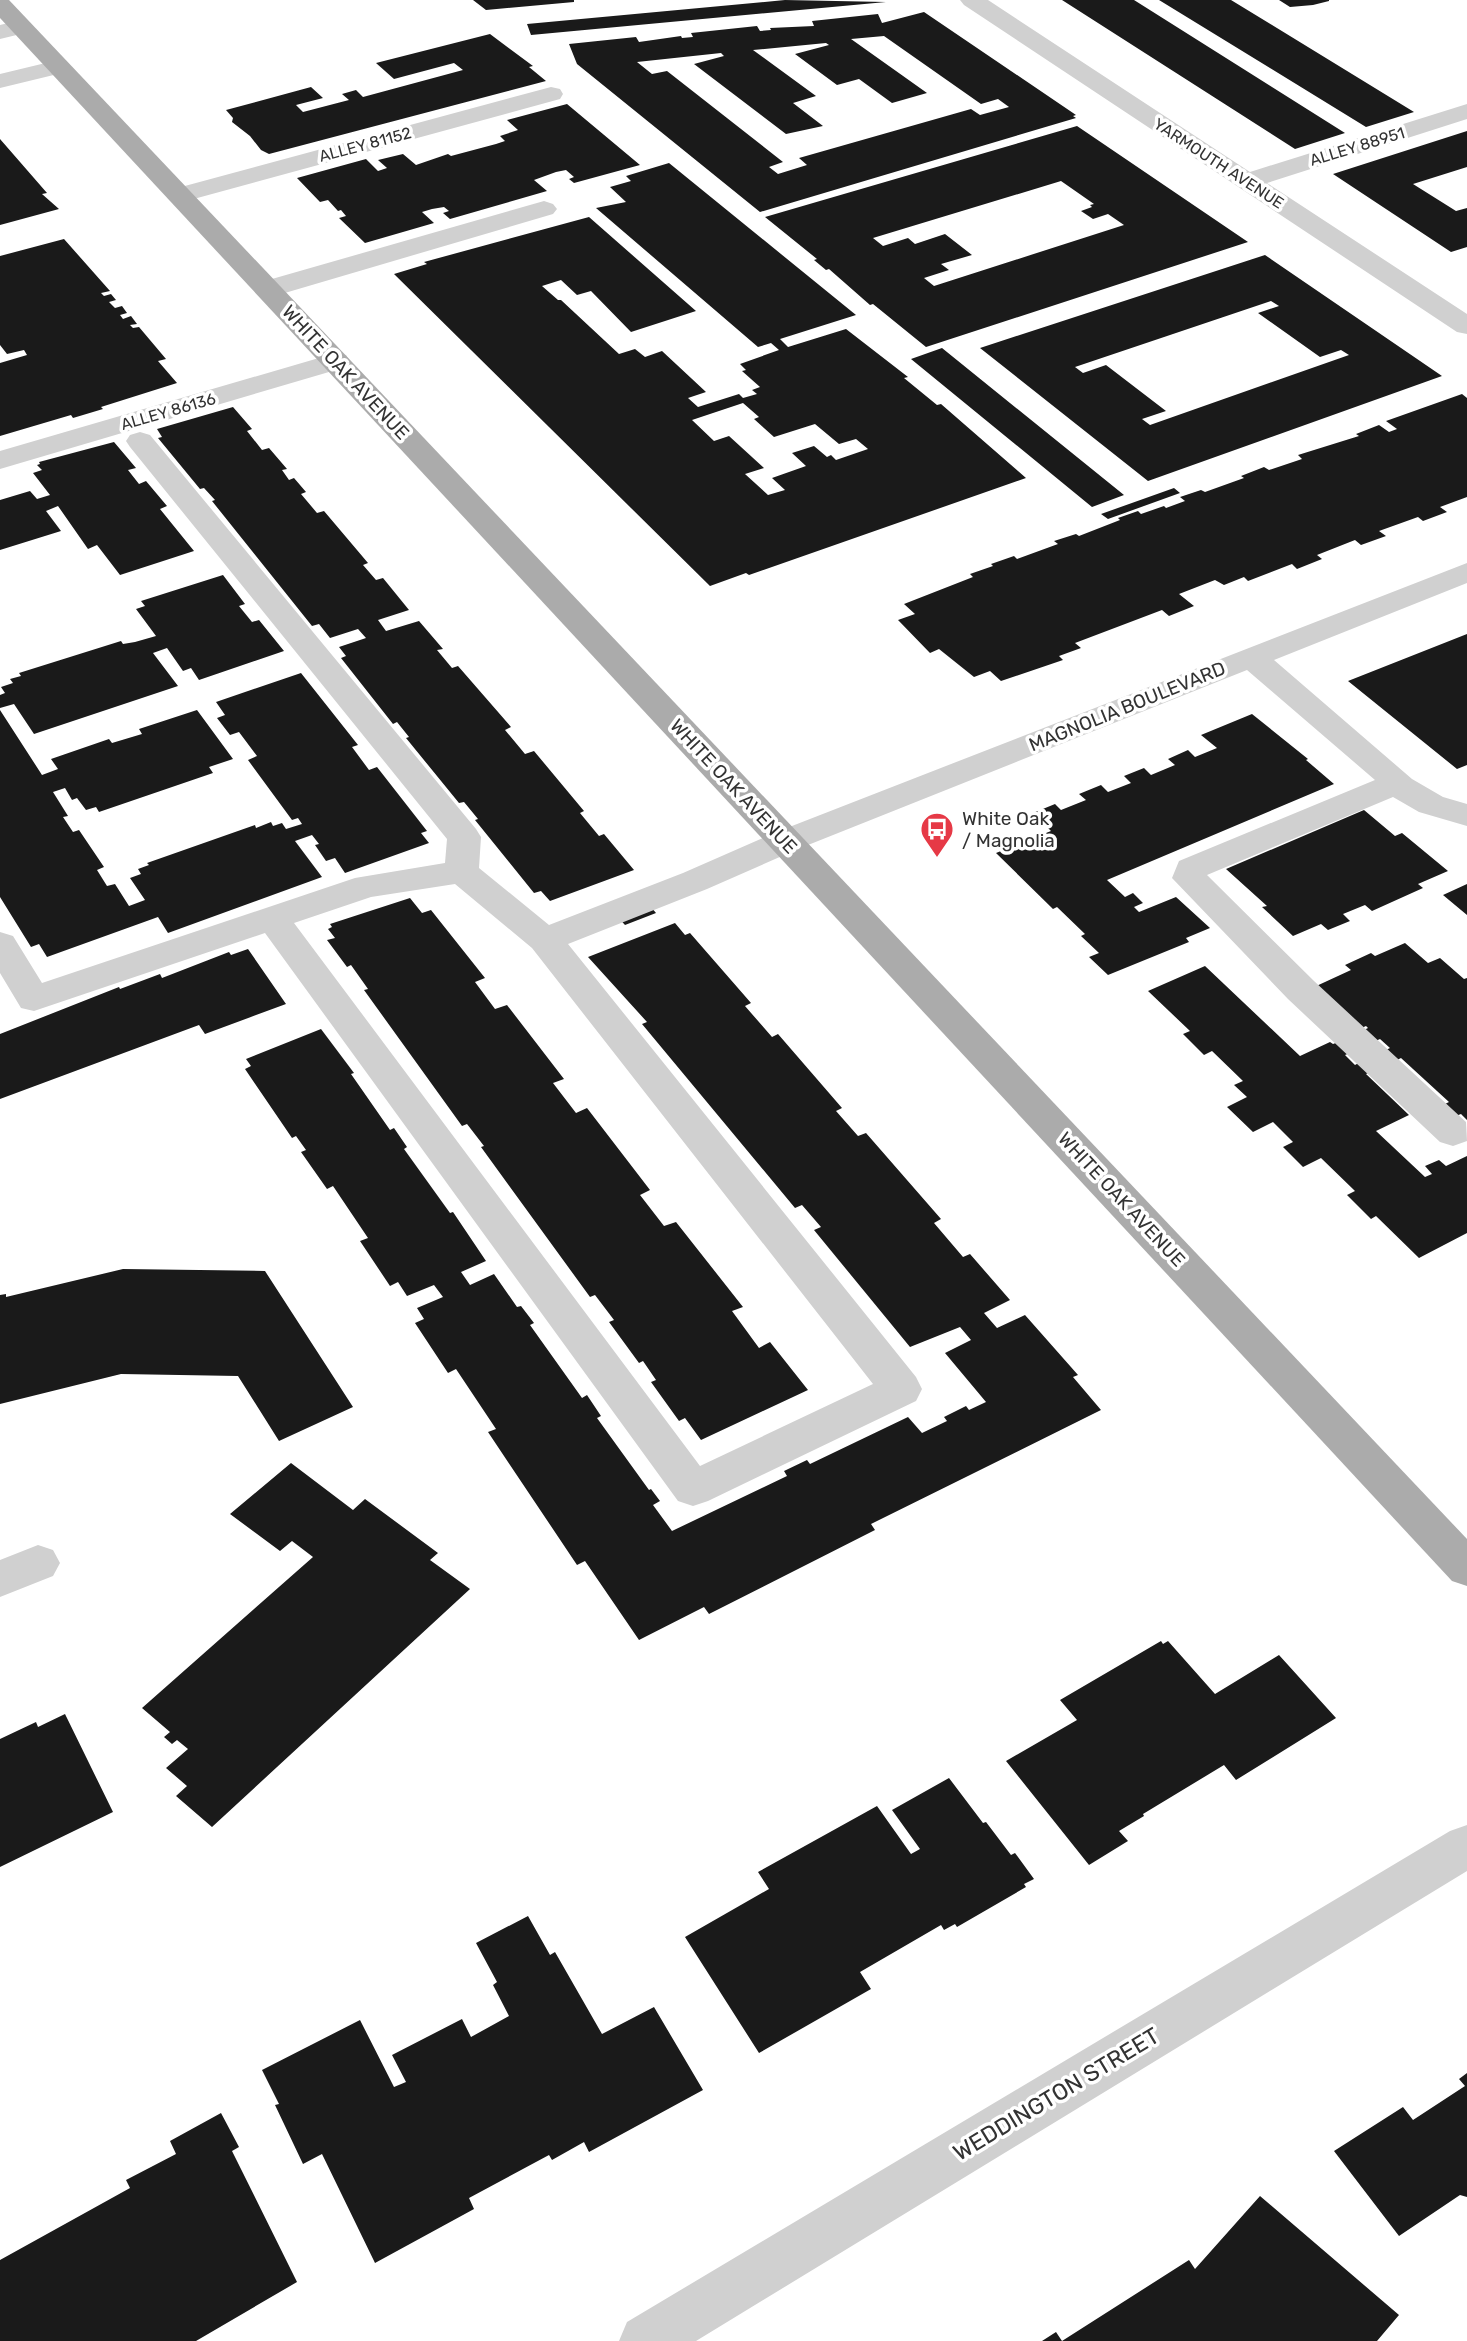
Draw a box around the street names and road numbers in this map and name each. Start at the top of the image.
street label: YARMOUTH AVENUE [1150,114,1287,213]
street label: ALLEY 81152 [317,123,413,166]
street label: ALLEY 88951 [1307,123,1407,170]
street label: WHITE OAK AVENUE [277,300,414,444]
street label: ALLEY 86136 [119,389,218,434]
street label: MAGNOLIA BOULEVARD [1025,656,1229,756]
street label: WHITE OAK AVENUE [665,714,802,858]
street label: WHITE OAK AVENUE [1053,1127,1190,1271]
street label: WEDDINGTON STREET [948,2021,1164,2167]

